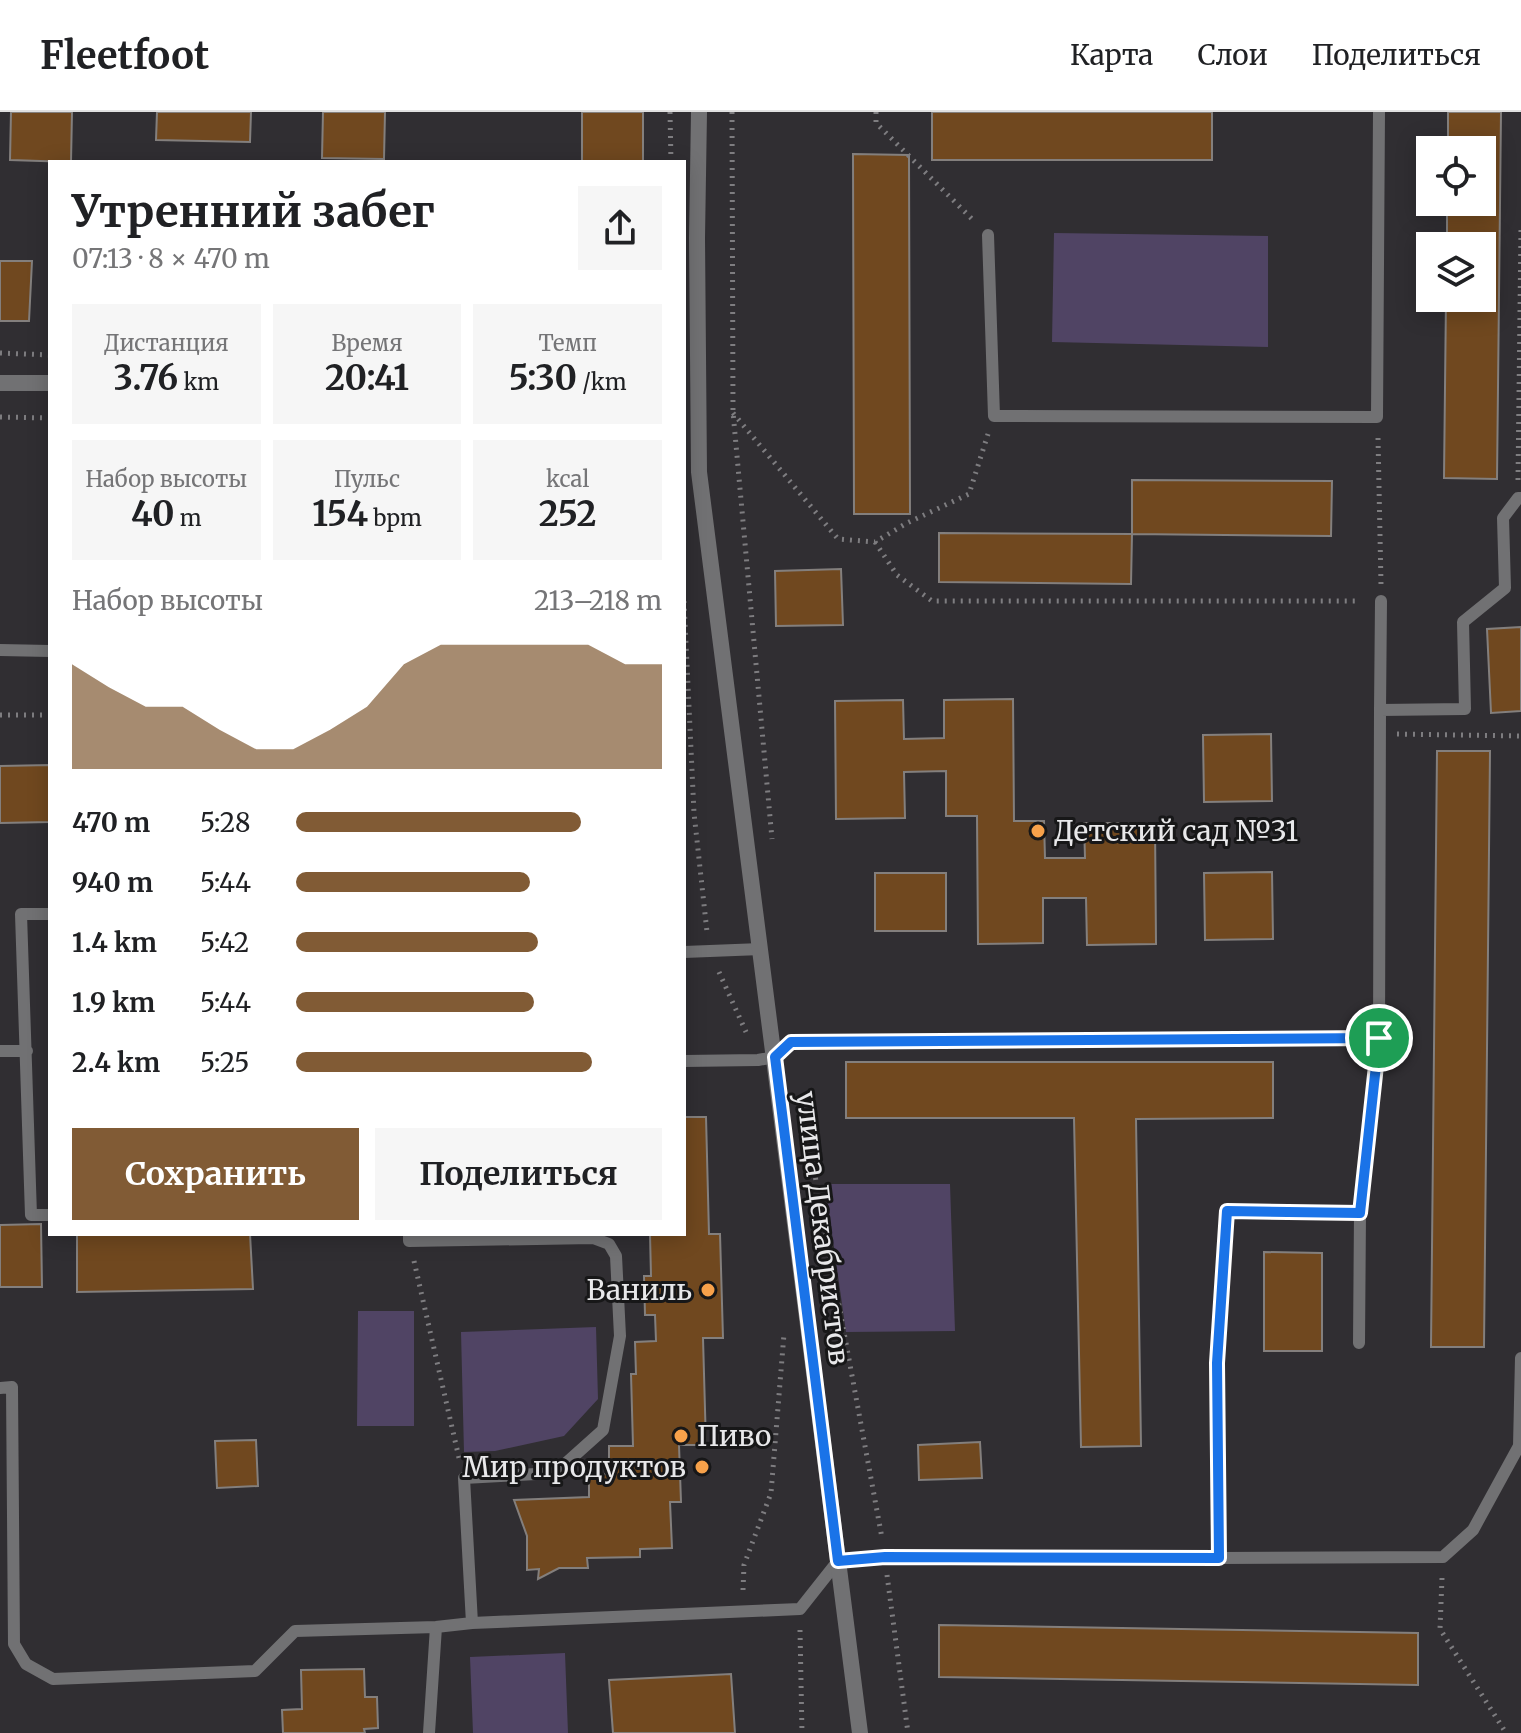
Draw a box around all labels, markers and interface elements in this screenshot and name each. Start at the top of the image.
text: Fleetfoot [40,32,209,79]
text: Карта [1070,37,1153,73]
text: Слои [1197,37,1268,73]
text: Поделиться [1312,37,1481,73]
map controls [1416,136,1496,312]
button: locate [1416,136,1496,216]
text: Утренний забег [72,184,435,239]
button: share [578,186,662,270]
button: layers [1416,232,1496,312]
text: 07:13 · 8 × 470 m [72,242,270,275]
text: Дистанция [104,329,229,357]
text: Время [331,329,403,357]
text: Темп [538,329,597,357]
text: 3.76 [113,357,178,399]
text: 20:41 [325,357,409,399]
text: 5:30 [509,357,577,399]
text: km [178,368,219,396]
text: /km [577,368,627,396]
text: Набор высоты [85,465,247,493]
text: Пульс [334,465,400,493]
text: kcal [546,465,589,493]
text: 40 [131,493,175,535]
text: 154 [312,493,368,535]
text: 252 [539,493,597,535]
text: m [175,504,202,532]
text: bpm [368,504,422,532]
text: Набор высоты [72,584,263,617]
text: 213–218 m [534,584,662,617]
text: 470 m [72,806,150,839]
text: 5:28 [200,806,250,839]
place label: Детский сад №31 [1054,813,1298,849]
marker: Детский сад №31 [1029,822,1047,840]
text: 940 m [72,866,153,899]
text: 5:44 [200,866,251,899]
text: 1.4 km [72,926,157,959]
text: 5:42 [200,926,249,959]
text: 1.9 km [72,986,155,1019]
text: 5:44 [200,986,251,1019]
pin [1345,1004,1413,1072]
icon: arrive [1357,1016,1401,1060]
text: 2.4 km [72,1046,160,1079]
text: 5:25 [200,1046,250,1079]
street label: улица Декабристов [788,1089,858,1367]
button: Сохранить [72,1128,359,1220]
button: Поделиться [375,1128,662,1220]
place label: Ваниль [586,1272,692,1308]
marker: Ваниль [699,1281,717,1299]
place label: Пиво [697,1418,771,1454]
marker: Пиво [672,1427,690,1445]
place label: Мир продуктов [462,1449,686,1485]
marker: Мир продуктов [693,1458,711,1476]

